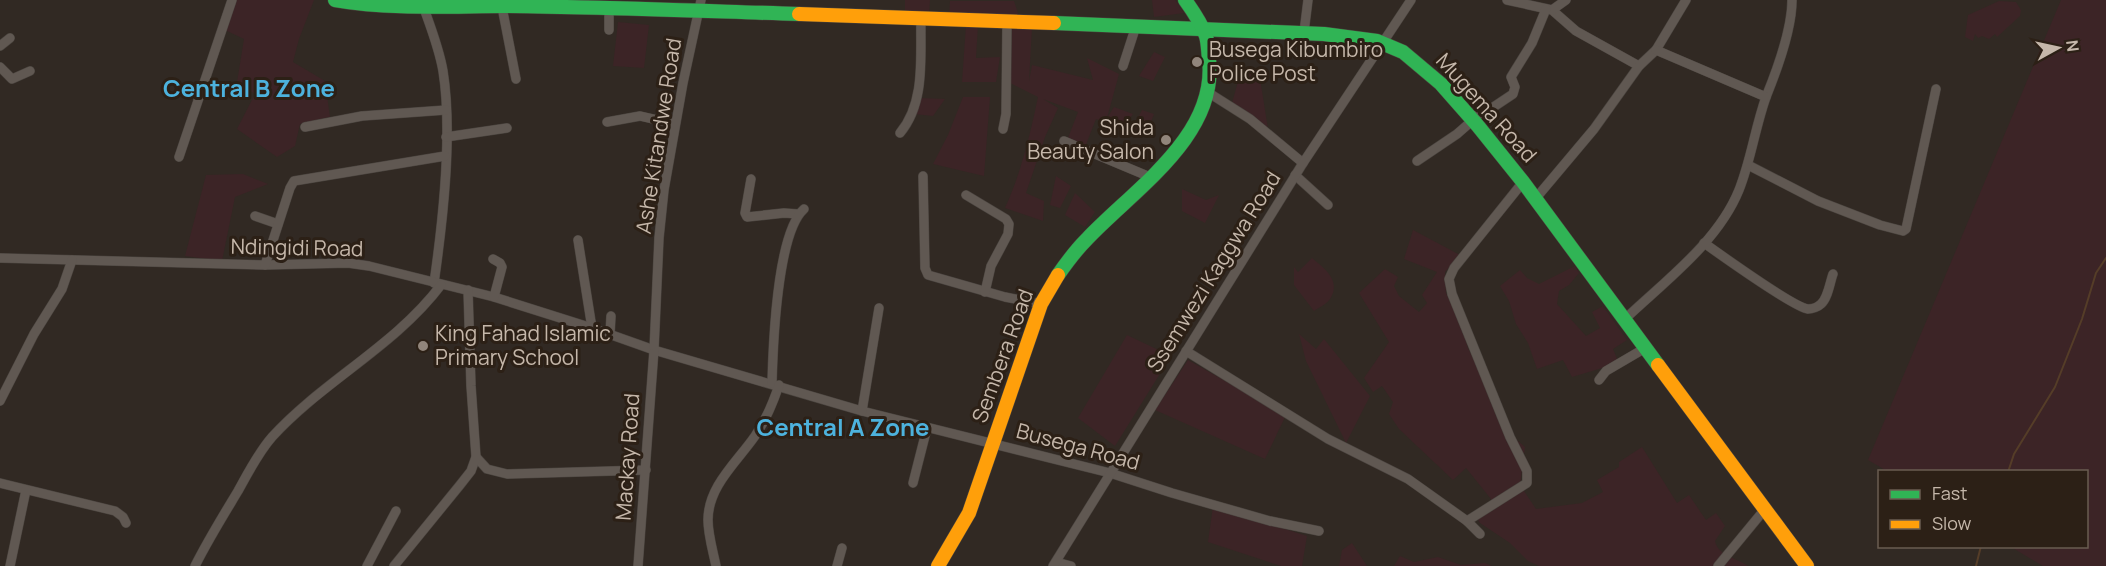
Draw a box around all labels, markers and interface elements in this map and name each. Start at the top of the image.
north arrow [2028,18,2088,78]
place label: Busega Kibumbiro Police Post [1209,35,1383,87]
street label: Ashe Kitandwe Road [629,36,687,236]
text: N [2061,39,2085,53]
street label: Mugema Road [1430,47,1543,168]
marker: Busega Kibumbiro Police Post [1190,55,1204,69]
district label: Central B Zone [163,71,335,104]
place label: Shida Beauty Salon [1027,113,1154,165]
marker: Shida Beauty Salon [1159,133,1173,147]
street label: Ssemwezi Kaggwa Road [1140,166,1287,377]
street label: Ndingidi Road [230,232,364,262]
street label: Sembera Road [965,285,1039,426]
place label: King Fahad Islamic Primary School [435,319,611,371]
marker: King Fahad Islamic Primary School [416,339,430,353]
street label: Mackay Road [609,392,645,521]
district label: Central A Zone [757,410,929,443]
street label: Busega Road [1013,416,1143,476]
legend [1878,470,2088,548]
text: Fast [1932,481,1967,505]
text: Slow [1932,511,1972,535]

